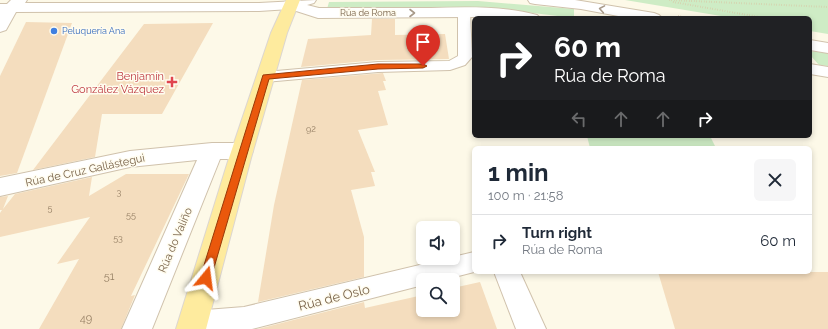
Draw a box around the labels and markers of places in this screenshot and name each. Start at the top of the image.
pin [406,25,440,66]
marker: Peluquería Ana [49,26,59,36]
place label: Peluquería Ana [62,26,125,36]
place label: Benjamín González Vázquez [71,70,165,96]
marker: Benjamín González Vázquez [167,77,177,87]

